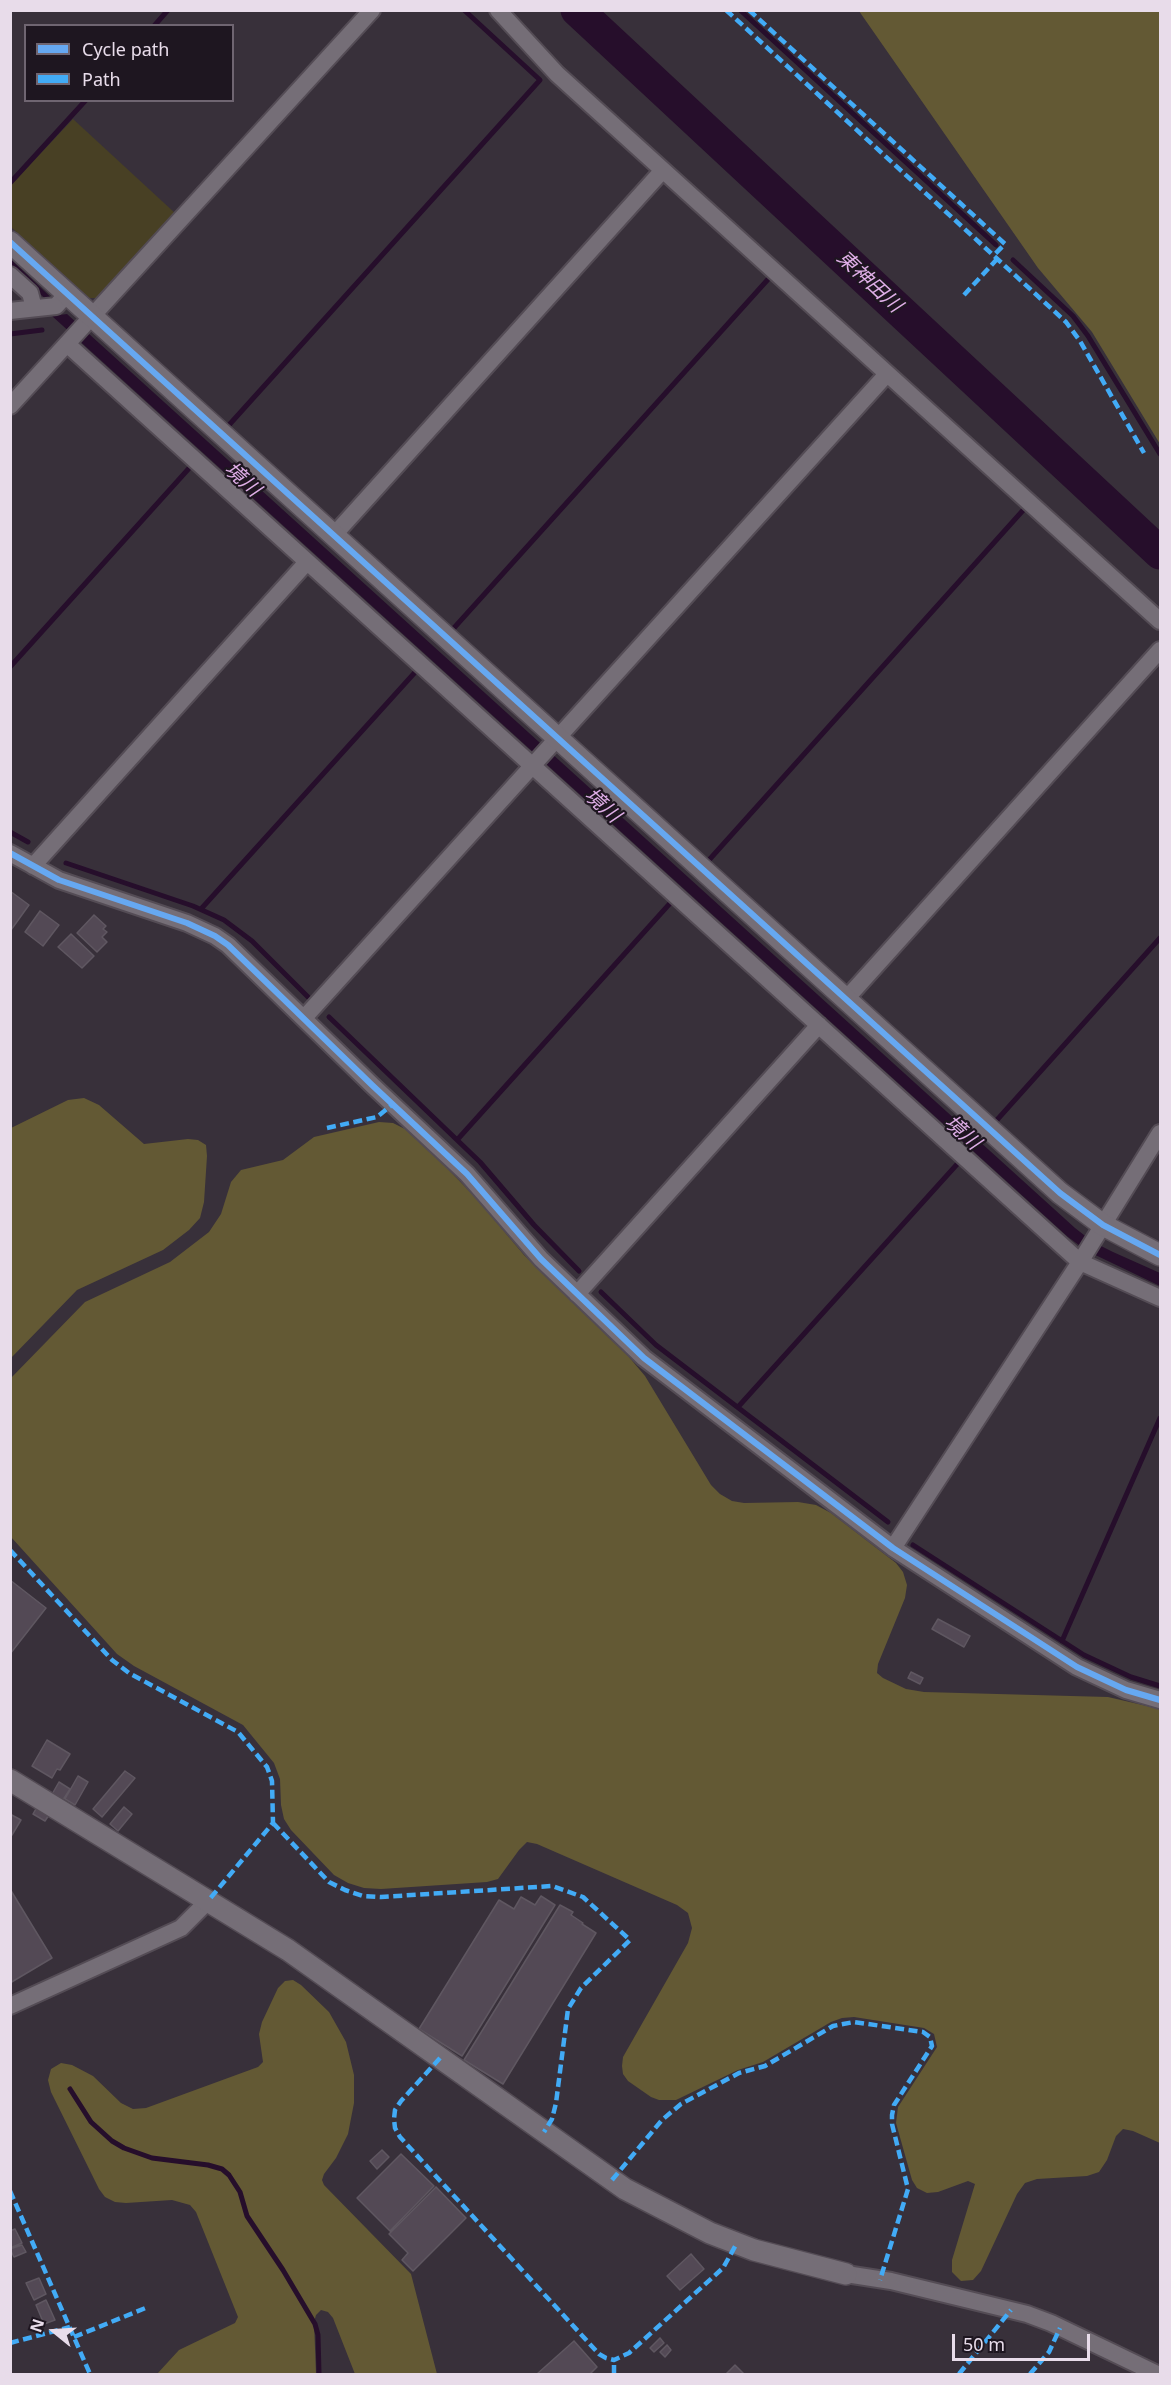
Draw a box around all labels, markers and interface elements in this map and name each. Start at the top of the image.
legend [24,24,234,102]
text: Cycle path [82,37,169,61]
text: Path [82,67,121,91]
water label: 東神田川 [832,246,906,318]
water label: 境川 [219,458,265,502]
water label: 境川 [579,784,625,828]
water label: 境川 [939,1111,985,1155]
north arrow [24,2301,84,2361]
text: N [24,2316,49,2335]
scale bar [955,2322,1093,2360]
text: 50 m [963,2332,1005,2356]

